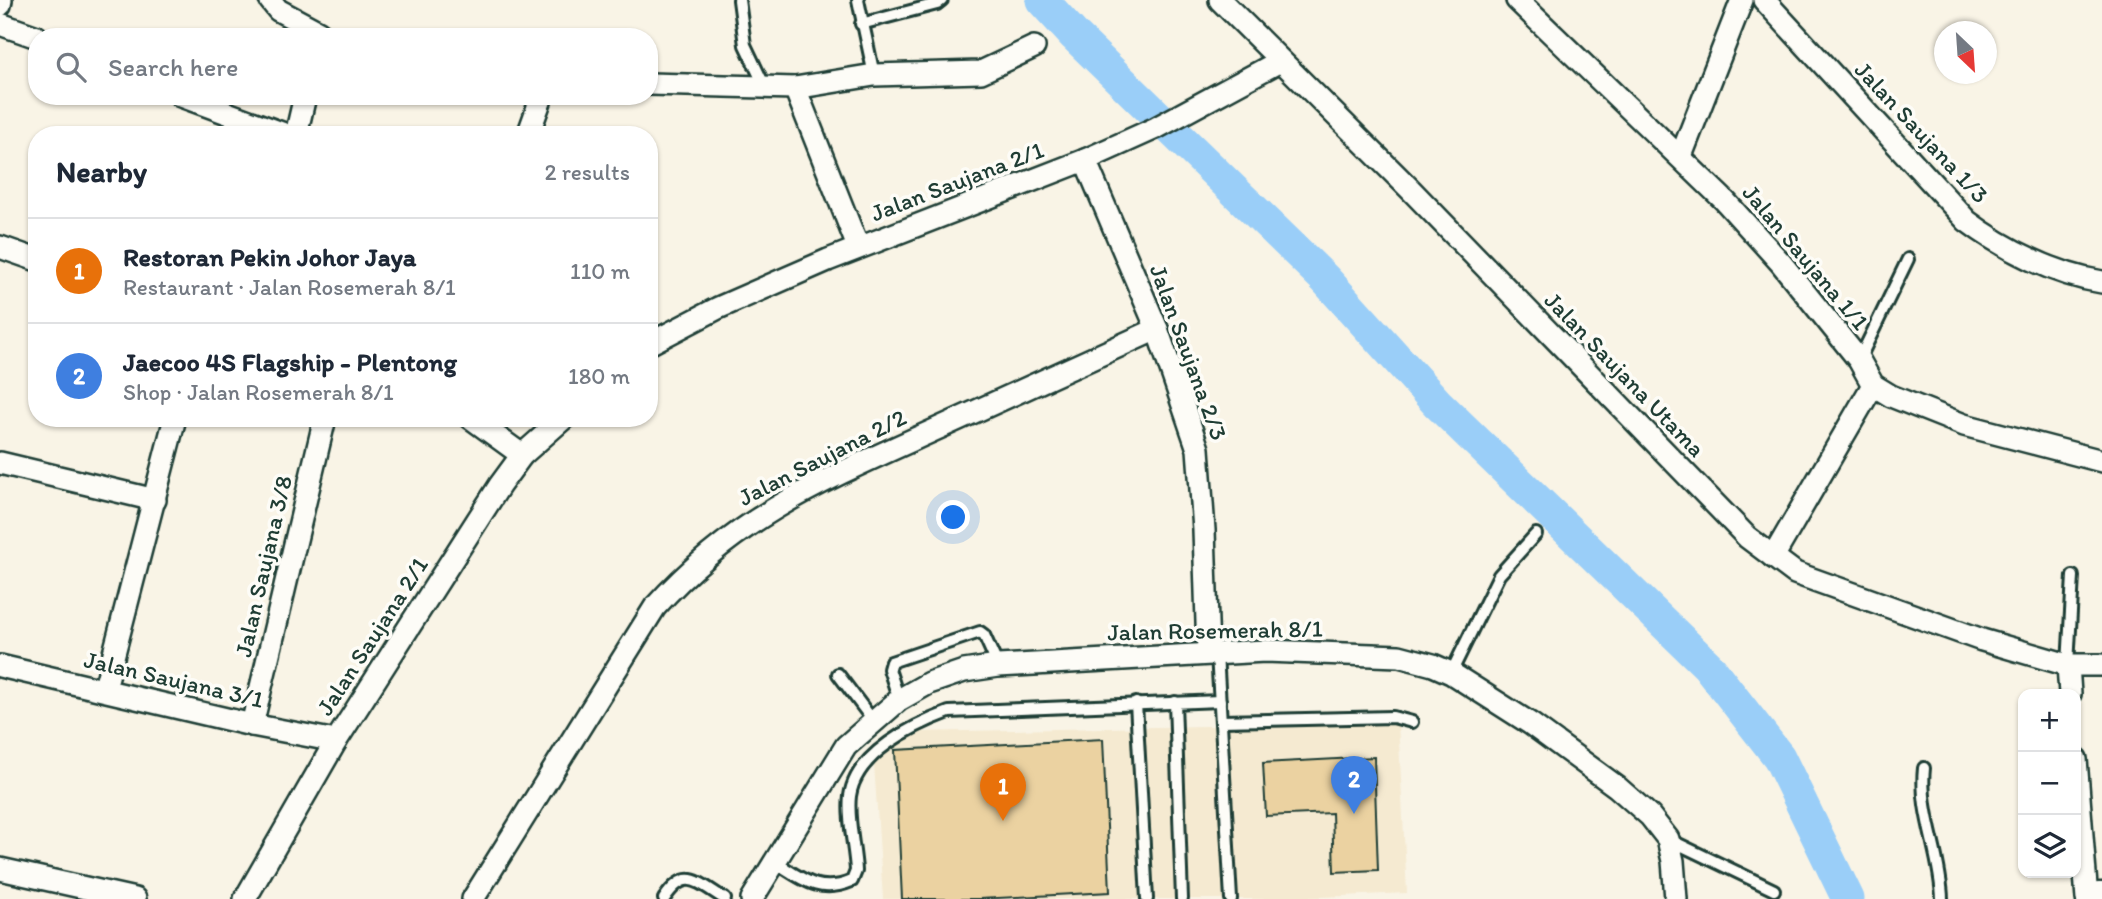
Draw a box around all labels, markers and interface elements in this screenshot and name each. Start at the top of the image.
north arrow [1934,21,1997,84]
search box [28,28,658,105]
icon: search [52,48,90,86]
text: Search here [108,51,238,83]
street label: Jalan Saujana 1/3 [1849,55,1995,209]
street label: Jalan Saujana 2/1 [866,135,1048,227]
text: Nearby [56,153,147,190]
text: 2 results [544,158,630,186]
street label: Jalan Saujana 1/1 [1737,178,1875,336]
text: Restoran Pekin Johor Jaya [123,241,416,273]
text: 1 [74,257,84,285]
text: 110 m [570,257,630,285]
street label: Jalan Saujana 2/3 [1144,260,1234,444]
text: Restaurant · Jalan Rosemerah 8/1 [123,273,456,301]
street label: Jalan Saujana Utama [1539,285,1711,463]
text: Jaecoo 4S Flagship - Plentong [123,346,457,378]
text: 2 [73,362,85,390]
text: 180 m [568,362,630,390]
text: Shop · Jalan Rosemerah 8/1 [123,378,394,406]
street label: Jalan Saujana 2/2 [733,402,911,512]
street label: Jalan Saujana 3/8 [228,473,298,659]
your location [936,500,970,534]
street label: Jalan Saujana 2/1 [310,551,434,721]
street label: Jalan Rosemerah 8/1 [1107,614,1323,646]
street label: Jalan Saujana 3/1 [81,644,267,714]
map controls [2018,689,2081,878]
button: + [2018,689,2081,752]
button: − [2018,752,2081,815]
pin: 2 [1331,756,1377,814]
pin: 1 [980,763,1026,821]
button: layers [2018,815,2081,878]

